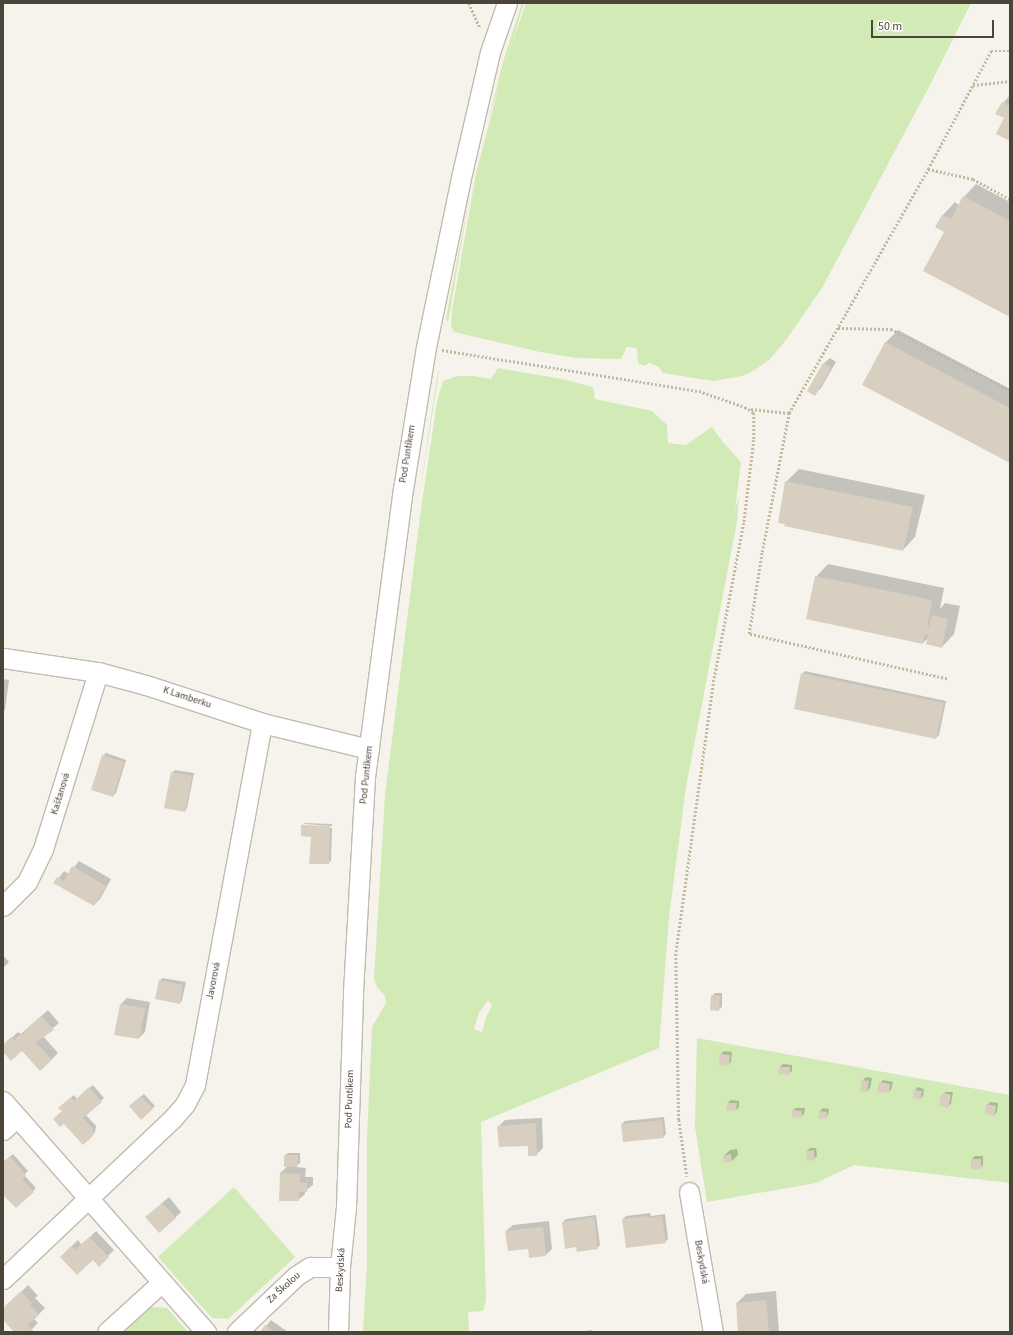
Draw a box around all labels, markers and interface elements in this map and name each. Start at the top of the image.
scale bar [873,12,996,38]
text: 50 m [878,18,902,35]
street label: Pod Puntíkem [397,424,419,484]
street label: K Lamberku [161,685,213,711]
street label: Pod Puntíkem [358,745,376,805]
street label: Kaštanová [49,771,73,817]
street label: Javorová [204,961,224,1001]
street label: Pod Puntíkem [343,1069,357,1129]
street label: Beskydská [691,1239,711,1285]
street label: Beskydská [334,1248,348,1292]
street label: Za Školou [265,1270,303,1306]

